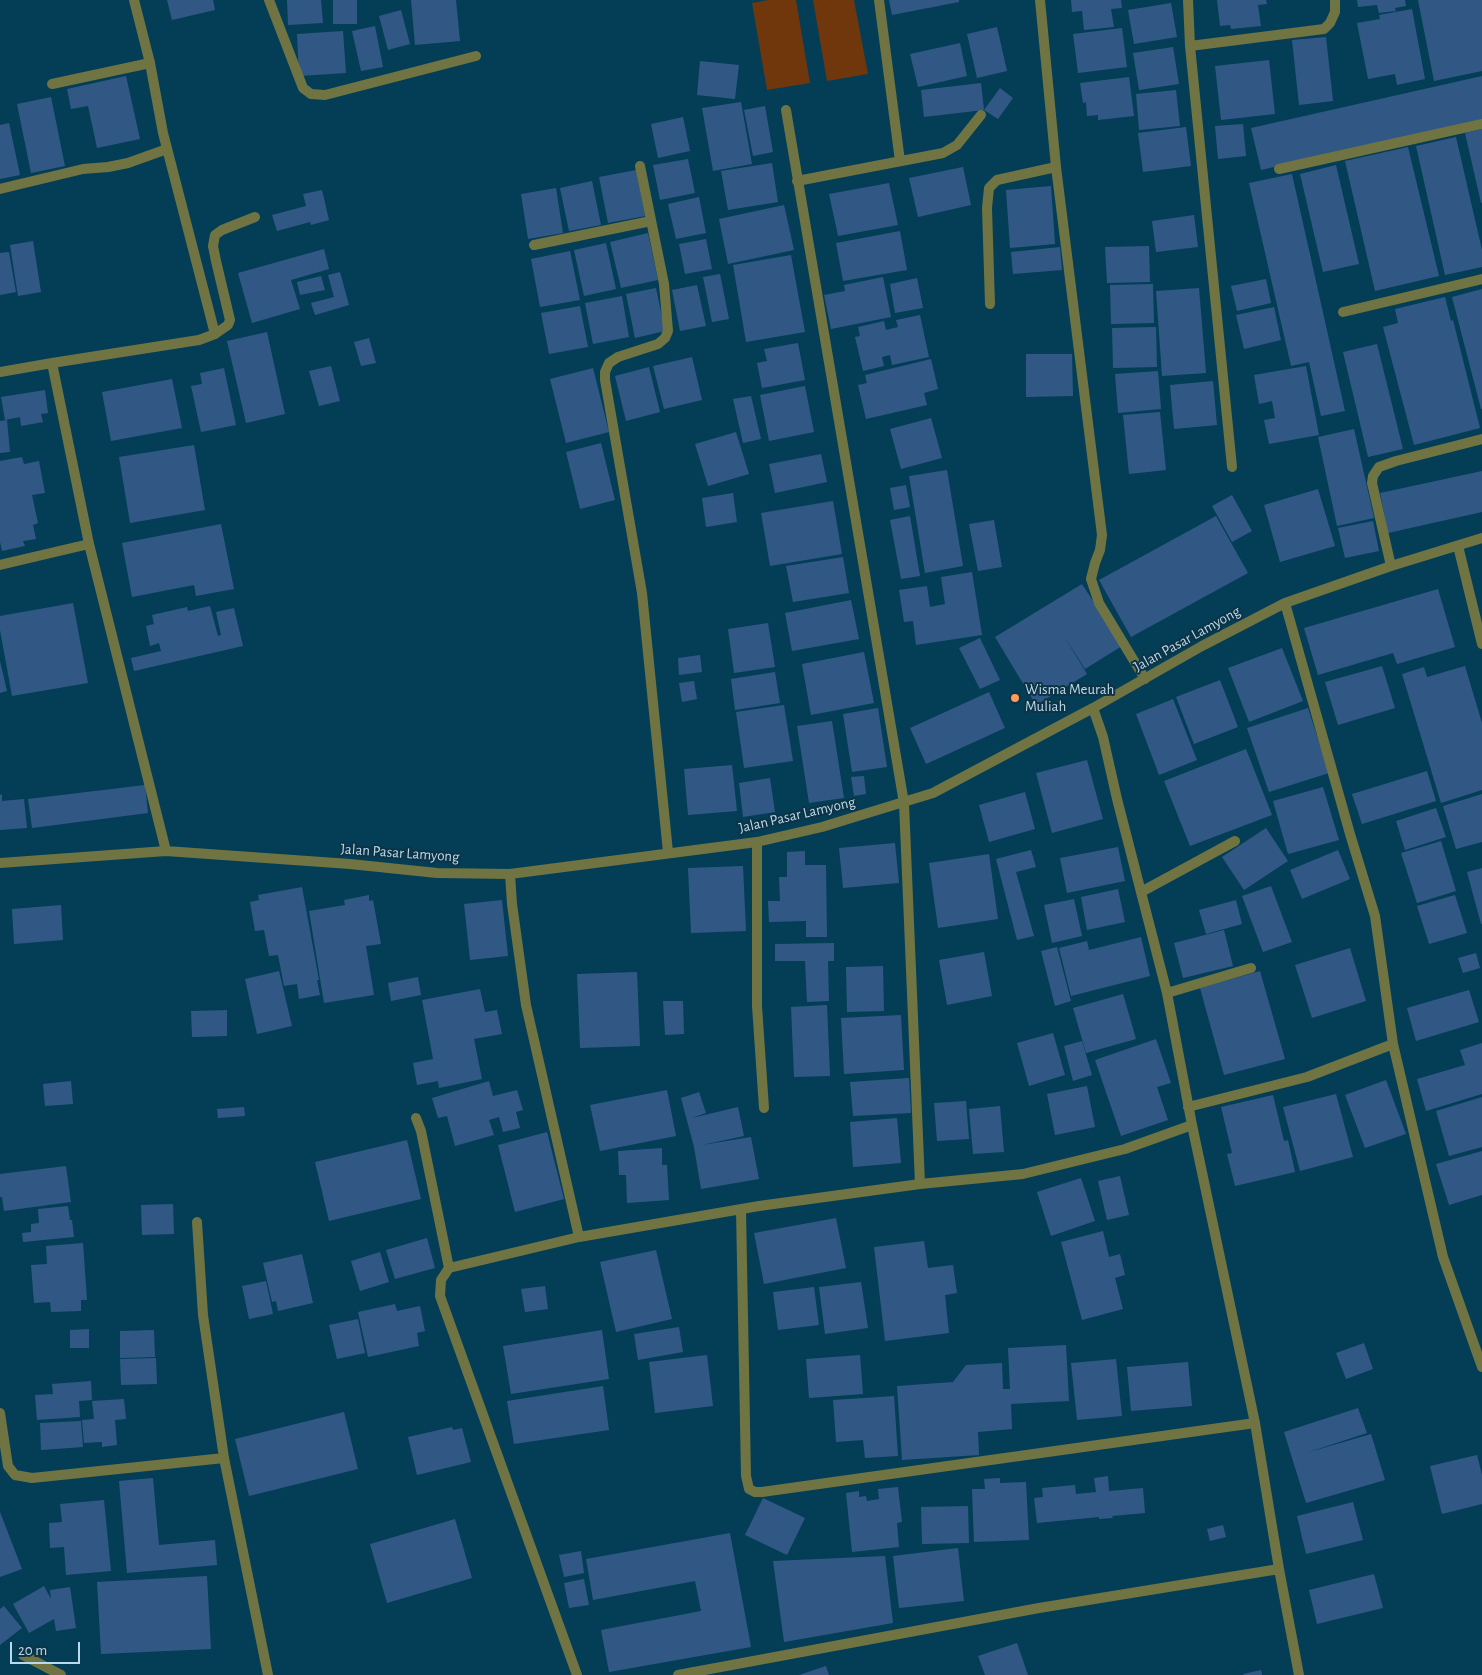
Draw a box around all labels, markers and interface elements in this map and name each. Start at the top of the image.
street label: Jalan Pasar Lamyong [1131,602,1243,676]
place label: Wisma Meurah Muliah [1025,680,1114,715]
marker: Wisma Meurah Muliah [1009,692,1021,704]
street label: Jalan Pasar Lamyong [737,793,857,837]
street label: Jalan Pasar Lamyong [340,840,460,866]
scale bar [12,1632,82,1664]
text: 20 m [18,1643,47,1658]

